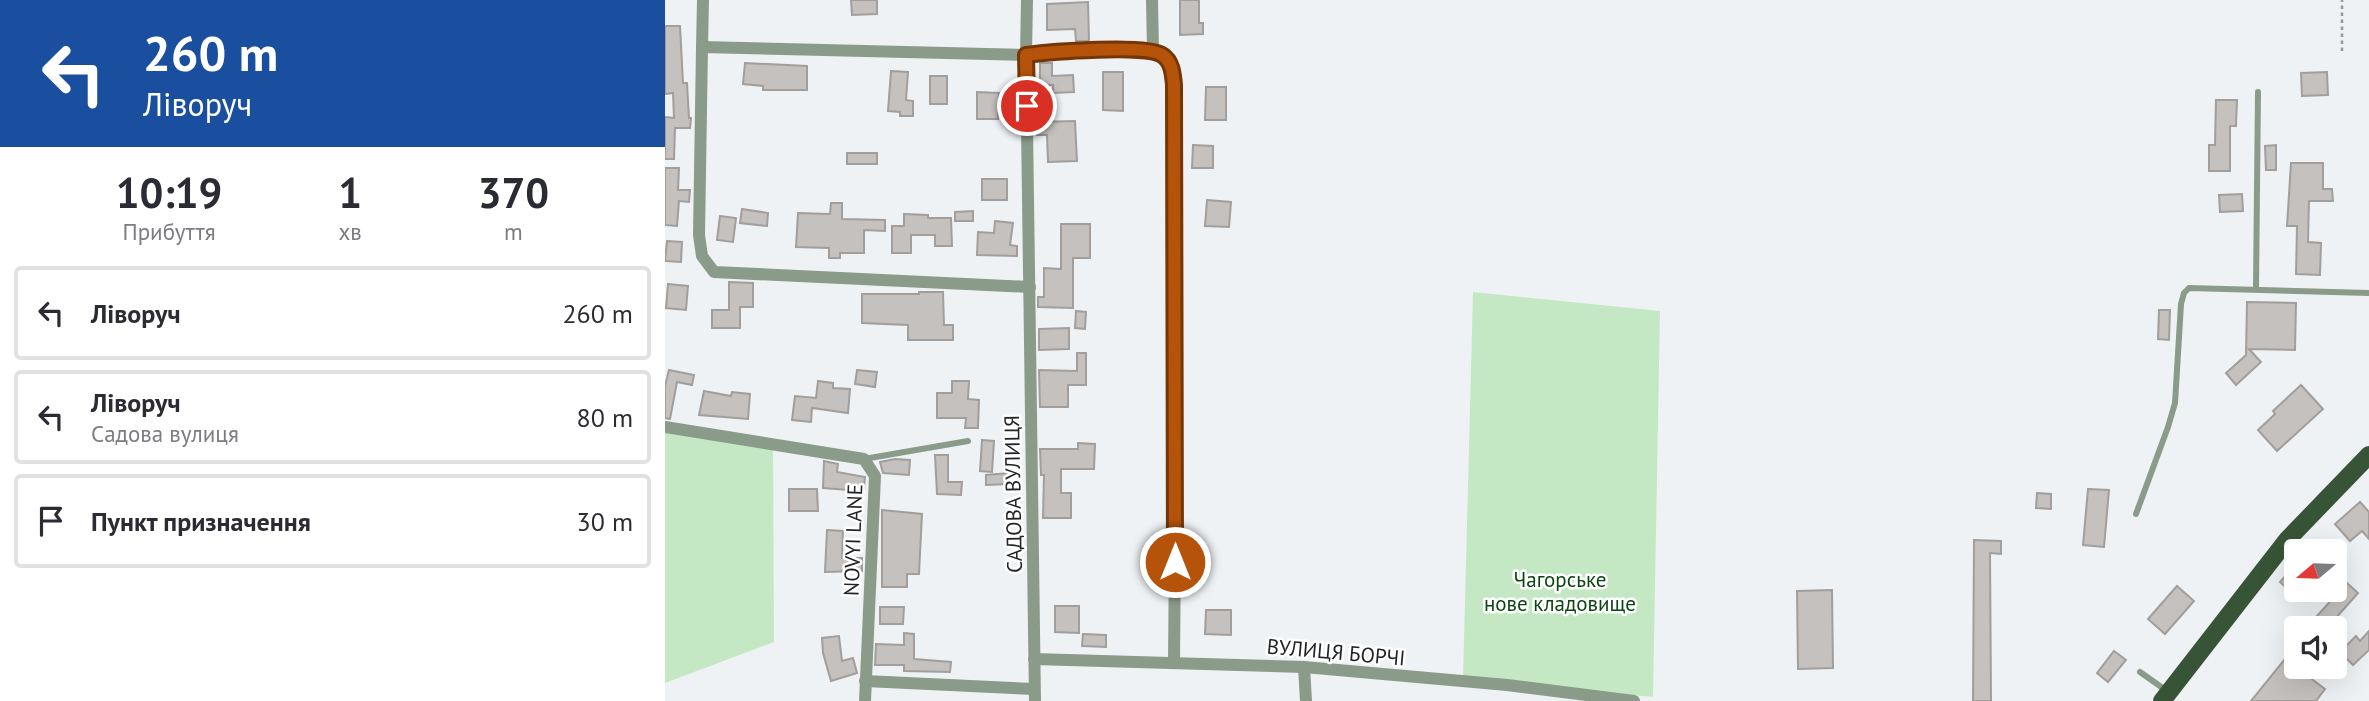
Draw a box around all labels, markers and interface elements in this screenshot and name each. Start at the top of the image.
text: 260 m [143,21,278,85]
icon: left [28,28,119,119]
pin [997,76,1057,136]
text: Ліворуч [143,83,252,125]
icon: arrive [1008,87,1046,125]
text: 10:19 [116,165,222,220]
text: 1 [338,165,362,220]
text: 370 [478,165,549,220]
text: Прибуття [123,217,216,246]
text: хв [338,217,362,246]
text: m [504,217,523,246]
icon: left [32,294,70,332]
text: Ліворуч [91,297,181,330]
text: 260 m [562,297,633,330]
text: Ліворуч [91,386,181,419]
icon: left [32,398,70,436]
text: 80 m [577,401,633,434]
street label: САДОВА ВУЛИЦЯ [998,415,1028,573]
text: Садова вулиця [91,419,239,448]
street label: NOVYI LANE [838,484,868,596]
icon: arrive [32,502,70,540]
text: Пункт призначення [91,505,311,538]
text: 30 m [577,505,633,538]
position arrow [1138,525,1212,599]
north arrow [2284,539,2347,602]
map controls [2284,539,2347,679]
park label: Чагорське нове кладовище [1484,566,1636,617]
button: sound [2284,616,2347,679]
street label: ВУЛИЦЯ БОРЧІ [1266,632,1406,672]

